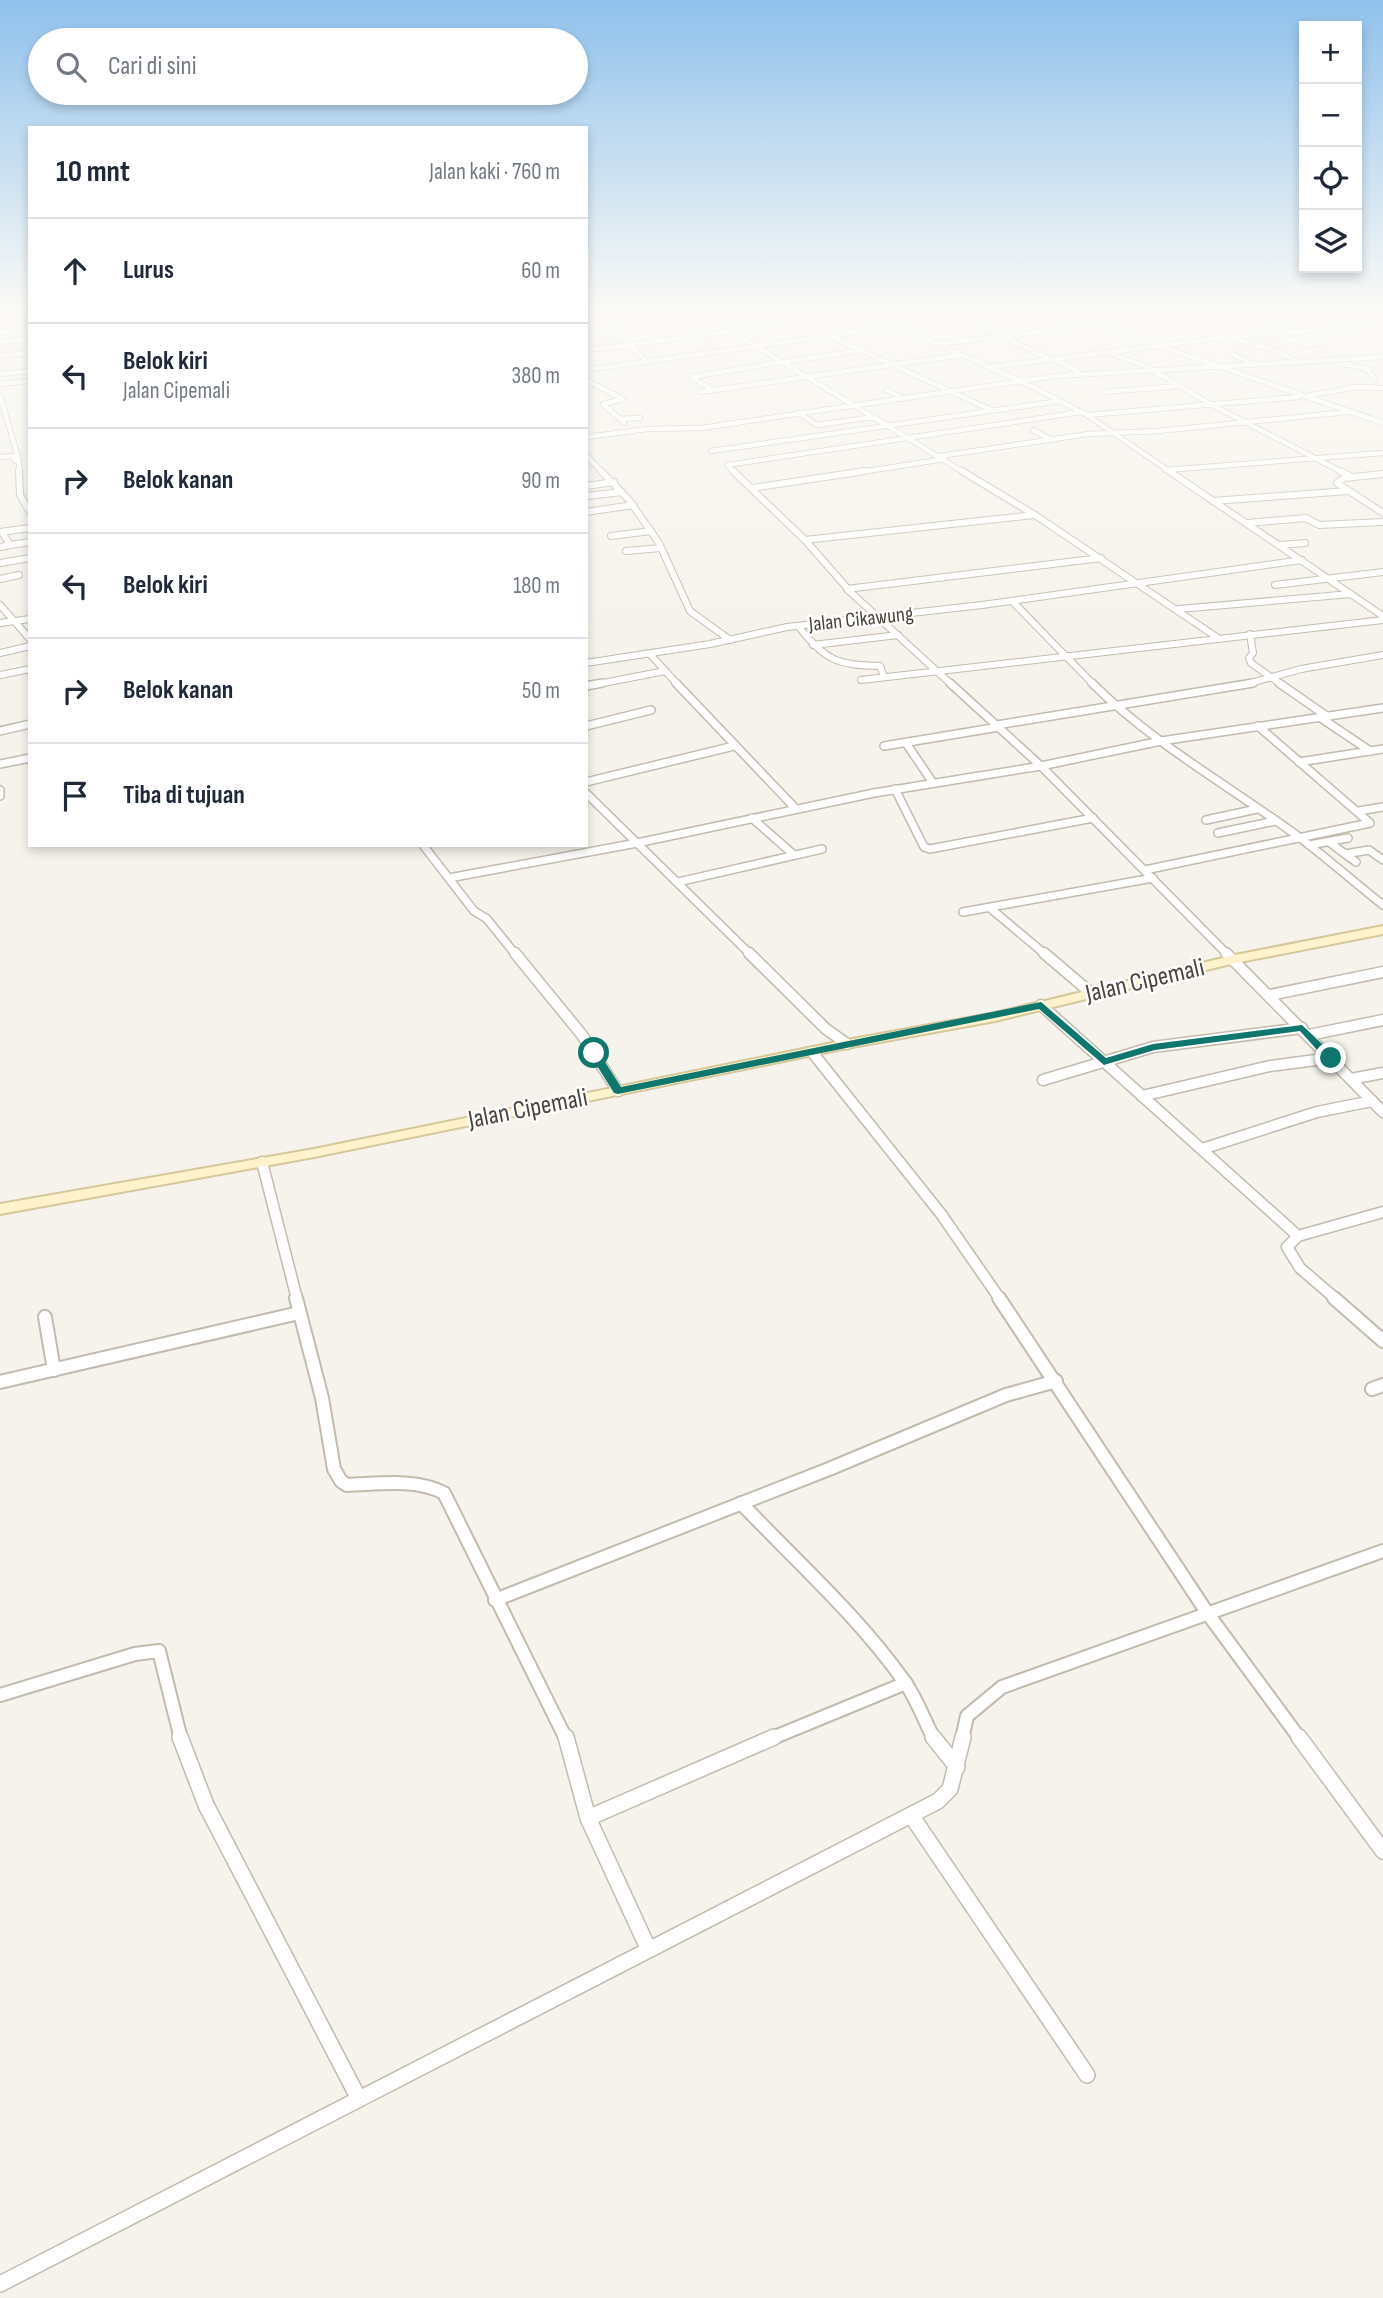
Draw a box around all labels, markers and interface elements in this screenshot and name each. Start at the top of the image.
map controls [1299,21,1362,273]
button: + [1299,21,1362,84]
search box [28,28,588,105]
icon: search [52,48,90,86]
text: Cari di sini [108,51,197,82]
button: − [1299,84,1362,147]
button: locate [1299,147,1362,210]
text: 10 mnt [56,154,130,190]
text: Jalan kaki · 760 m [429,158,560,186]
button: layers [1299,210,1362,273]
icon: ahead [56,252,94,290]
text: Lurus [123,255,174,286]
text: 60 m [521,257,560,285]
text: Belok kiri [123,346,208,377]
icon: left [56,357,94,395]
text: 380 m [512,362,560,390]
text: Jalan Cipemali [123,377,230,405]
icon: right [56,462,94,500]
text: Belok kanan [123,465,233,496]
text: 90 m [521,467,560,495]
icon: left [56,567,94,605]
text: Belok kiri [123,570,208,601]
text: 180 m [513,572,560,600]
street label: Jalan Cikawung [807,601,914,637]
icon: right [56,672,94,710]
text: Belok kanan [123,675,233,706]
text: 50 m [522,677,560,705]
icon: arrive [56,777,94,815]
text: Tiba di tujuan [123,780,245,811]
street label: Jalan Cipemali [1082,952,1207,1010]
route start [578,1037,609,1068]
route end [1315,1042,1346,1073]
street label: Jalan Cipemali [465,1082,590,1136]

